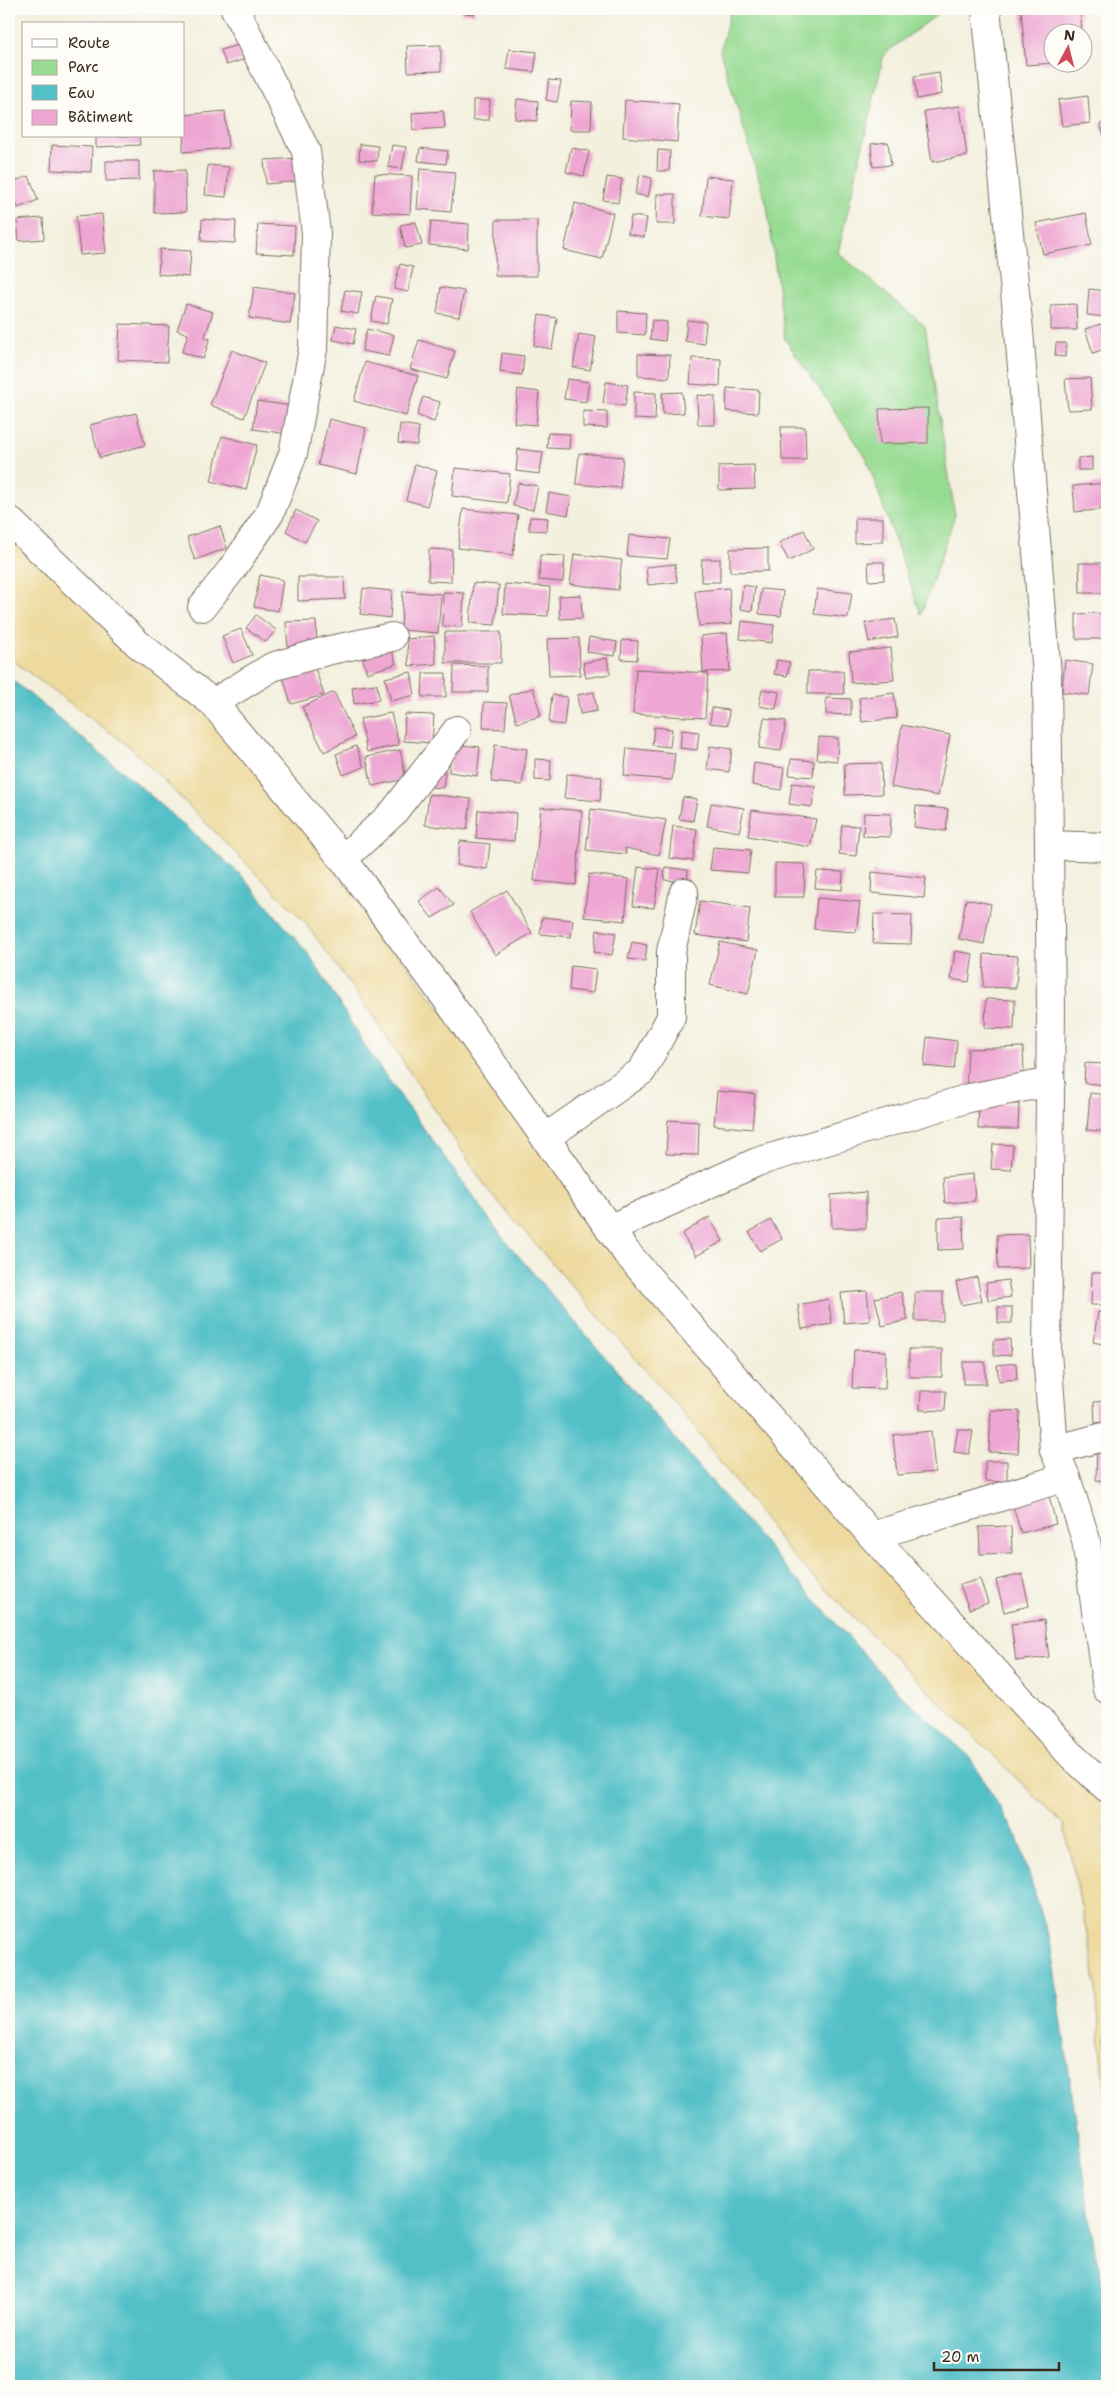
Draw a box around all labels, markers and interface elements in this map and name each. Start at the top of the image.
legend [22,22,185,138]
north arrow [1044,22,1094,72]
text: N [1063,25,1076,45]
text: Route [68,33,110,53]
text: Parc [68,57,99,77]
text: Eau [68,83,95,103]
text: Bâtiment [68,107,133,127]
scale bar [934,2340,1058,2372]
text: 20 m [941,2347,980,2367]

